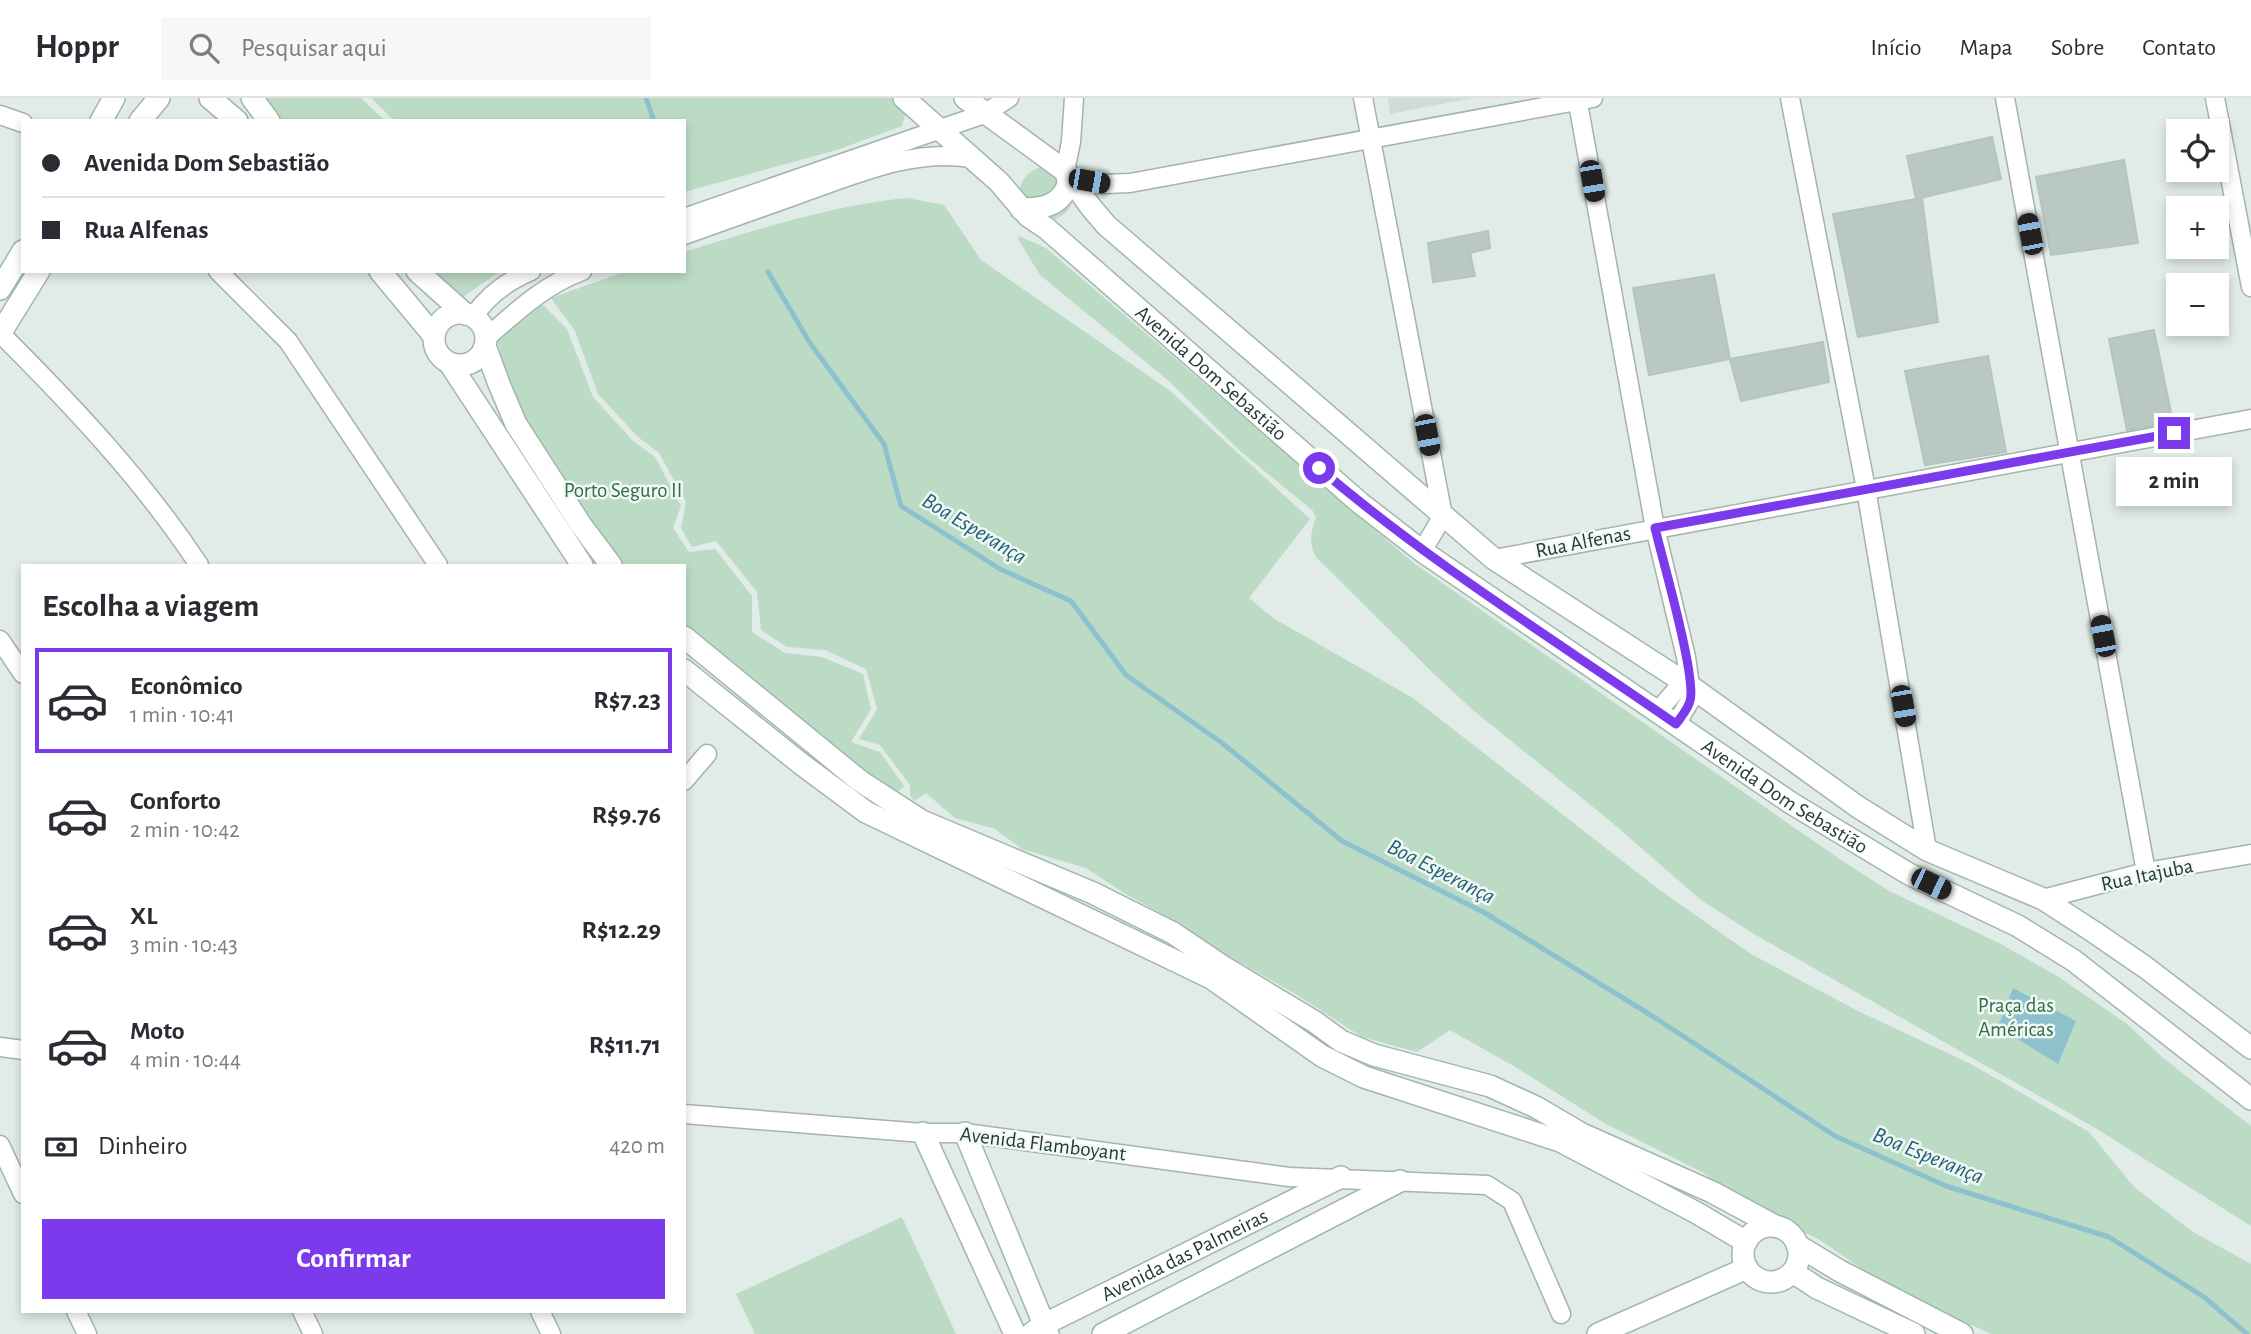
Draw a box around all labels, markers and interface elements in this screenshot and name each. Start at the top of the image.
search box [161,17,651,80]
icon: search [185,29,223,67]
text: Hoppr [35,31,119,64]
text: Pesquisar aqui [241,35,387,61]
text: Início [1870,36,1922,60]
text: Mapa [1960,36,2013,60]
text: Sobre [2051,36,2104,60]
text: Contato [2142,36,2216,60]
map controls [2166,119,2229,336]
button: locate [2166,119,2229,182]
text: Avenida Dom Sebastião [84,150,329,176]
car [1579,158,1606,204]
car [1067,167,1112,195]
button: + [2166,196,2229,259]
car [2016,211,2045,257]
text: Rua Alfenas [84,217,208,243]
button: − [2166,273,2229,336]
street label: Avenida Dom Sebastião [1132,301,1291,444]
car [1413,412,1442,458]
route end [2158,417,2190,449]
route start [1303,452,1335,484]
callout: 2 min [2116,458,2232,506]
text: 2 min [2148,470,2200,493]
park label: Porto Seguro II [564,480,682,501]
water label: Boa Esperança [918,489,1030,569]
street label: Rua Alfenas [1534,522,1632,562]
text: Escolha a viagem [42,590,259,622]
car [2089,613,2118,659]
icon: car [46,669,109,732]
text: Econômico [130,673,243,699]
car [1890,683,1917,729]
text: R$7.23 [593,687,661,713]
text: 1 min · 10:41 [130,704,235,727]
street label: Avenida Dom Sebastião [1698,735,1872,857]
icon: car [46,784,109,847]
text: Conforto [130,788,221,814]
text: R$9.76 [592,802,661,828]
text: 2 min · 10:42 [130,819,240,842]
water label: Boa Esperança [1384,835,1498,909]
street label: Rua Itajuba [2099,855,2195,895]
car [1908,865,1955,903]
icon: car [46,899,109,962]
text: XL [130,903,157,929]
text: R$12.29 [582,917,661,943]
text: 3 min · 10:43 [130,934,238,957]
park label: Praça das Américas [1978,995,2054,1040]
icon: car [46,1014,109,1077]
text: Moto [130,1018,185,1044]
text: R$11.71 [589,1032,661,1058]
text: 4 min · 10:44 [130,1049,241,1072]
street label: Avenida Flamboyant [959,1123,1127,1165]
water label: Boa Esperança [1869,1123,1987,1189]
icon: cash [42,1128,80,1166]
text: Dinheiro [98,1133,187,1159]
text: 420 m [609,1135,665,1158]
street label: Avenida das Palmeiras [1098,1205,1271,1305]
button: Confirmar [42,1219,665,1299]

